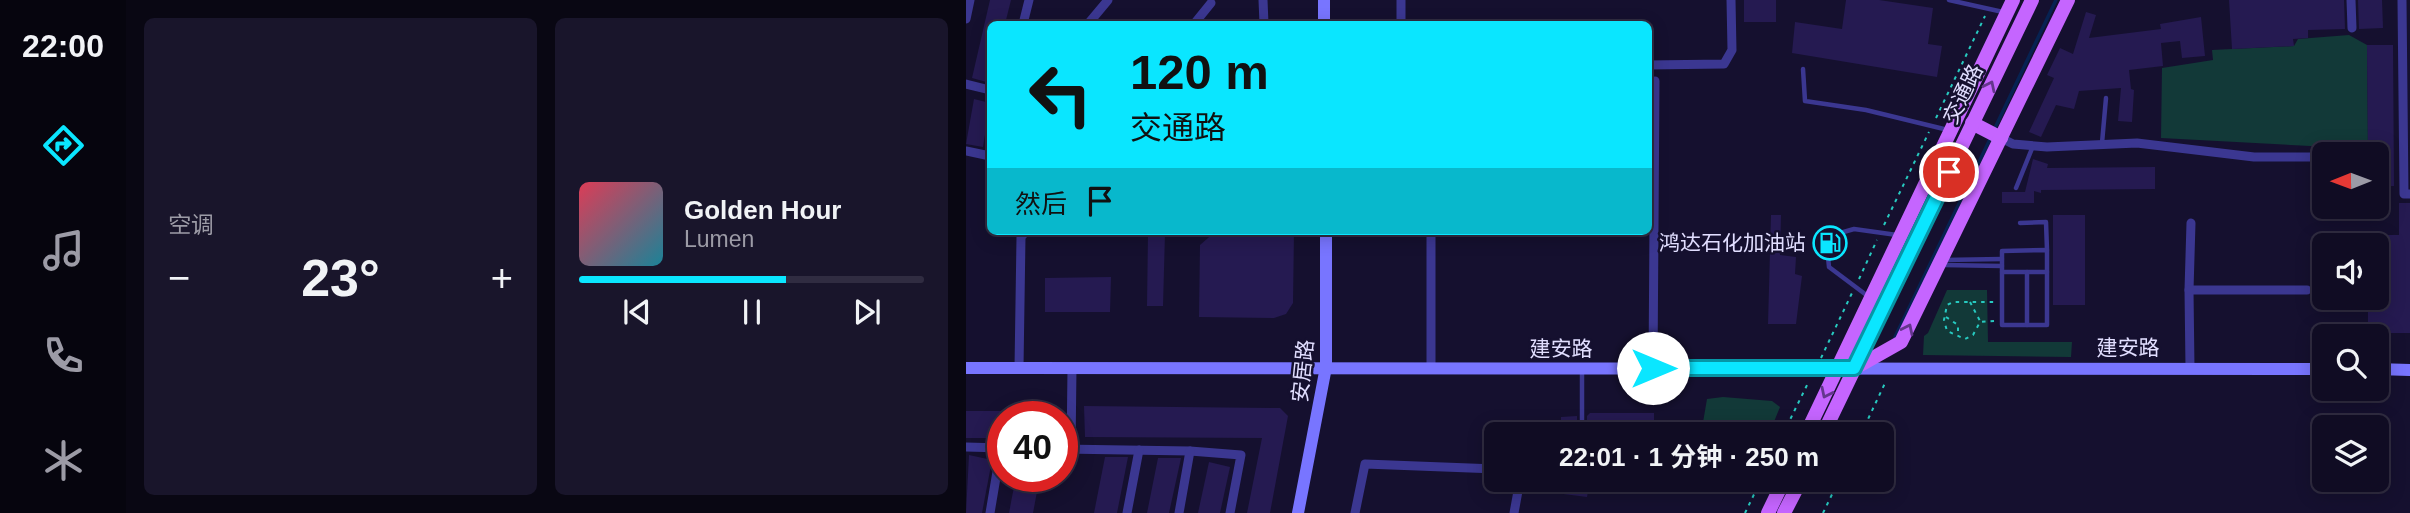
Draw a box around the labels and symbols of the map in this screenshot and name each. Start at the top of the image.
street label: 交通路 [1938,60,1987,127]
one-way arrow [1982,81,1996,93]
pin [1919,142,1979,202]
north arrow [2312,142,2389,219]
fuel station icon: 鸿达石化加油站 [1811,224,1849,262]
place label: 鸿达石化加油站 [1659,231,1806,254]
one-way arrow [1900,324,1914,336]
position arrow [1616,331,1690,405]
street label: 建安路 [2097,336,2160,359]
street label: 建安路 [1530,337,1593,360]
street label: 安居路 [1288,338,1317,403]
one-way arrow [1820,386,1834,398]
speed limit sign: 40 [987,401,1078,492]

